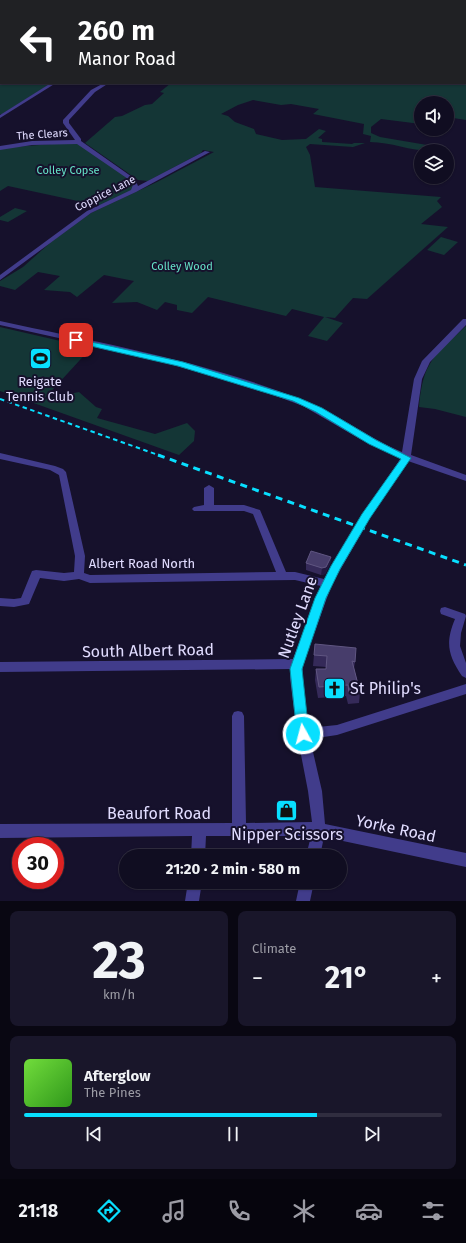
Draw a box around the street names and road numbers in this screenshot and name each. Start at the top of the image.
street label: The Clears [16,126,68,143]
street label: Coppice Lane [73,173,138,214]
street label: Albert Road North [89,556,195,571]
street label: Nutley Lane [274,574,321,661]
street label: South Albert Road [82,640,214,661]
street label: Beaufort Road [107,804,211,823]
street label: Yorke Road [354,811,438,846]

